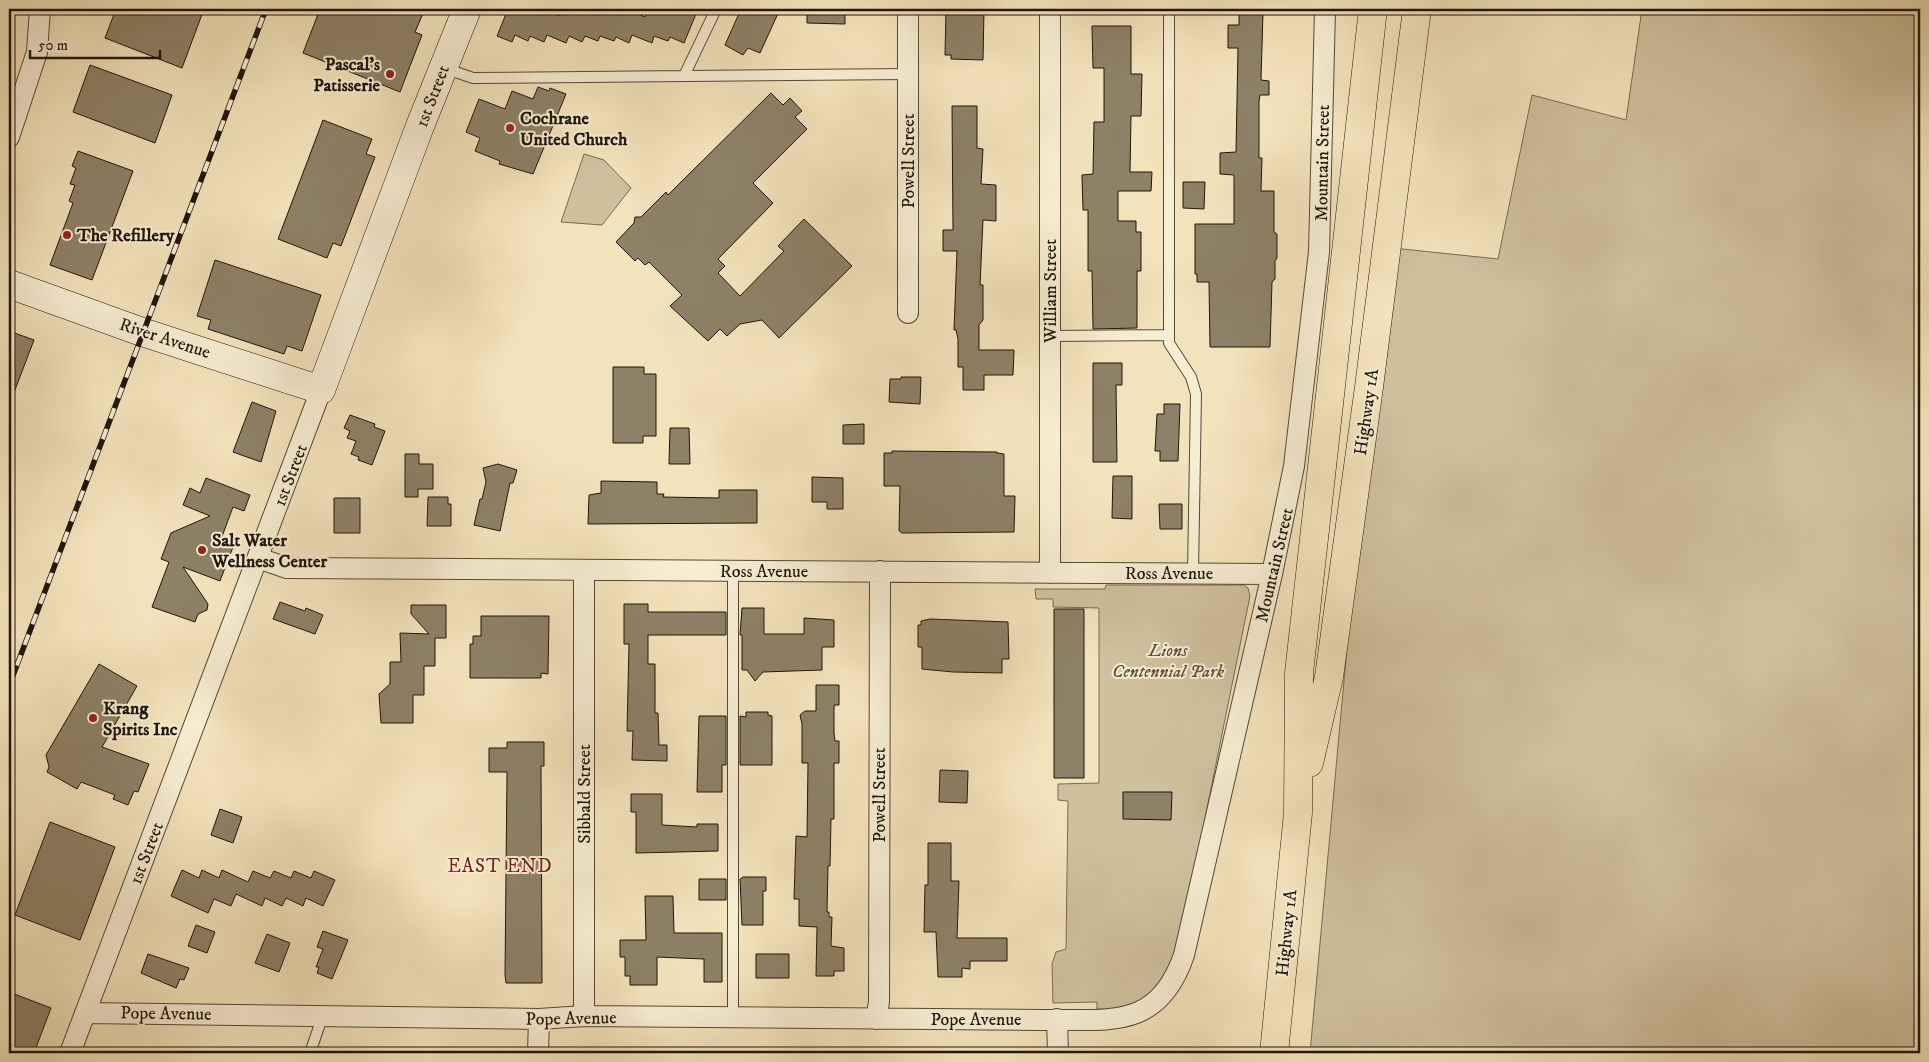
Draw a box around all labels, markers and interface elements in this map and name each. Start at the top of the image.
scale bar [30,28,160,60]
text: 50 m [38,36,68,55]
place label: Pascal's Patisserie [313,54,381,97]
street label: 1st Street [411,62,455,131]
marker: Pascal's Patisserie [384,68,396,80]
street label: Mountain Street [1311,104,1335,222]
place label: Cochrane United Church [520,108,628,151]
street label: Powell Street [898,113,920,209]
marker: Cochrane United Church [504,122,516,134]
place label: The Refillery [76,225,175,247]
marker: The Refillery [61,229,73,241]
street label: William Street [1040,239,1062,344]
street label: River Avenue [116,314,213,364]
street label: Highway 1A [1350,367,1384,457]
street label: 1st Street [269,441,313,510]
street label: Mountain Street [1251,506,1299,625]
place label: Salt Water Wellness Center [211,530,328,573]
marker: Salt Water Wellness Center [196,544,208,556]
street label: Ross Avenue [720,561,808,583]
street label: Ross Avenue [1125,563,1213,585]
park label: Lions Centennial Park [1112,640,1224,683]
place label: Krang Spirits Inc [103,698,178,741]
marker: Krang Spirits Inc [87,712,99,724]
street label: Sibbald Street [574,744,596,844]
street label: Powell Street [869,747,891,843]
street label: 1st Street [125,819,169,888]
district label: EAST END [447,855,553,878]
street label: Highway 1A [1271,888,1303,978]
street label: Pope Avenue [120,1002,212,1026]
street label: Pope Avenue [525,1007,617,1031]
street label: Pope Avenue [930,1009,1022,1031]

